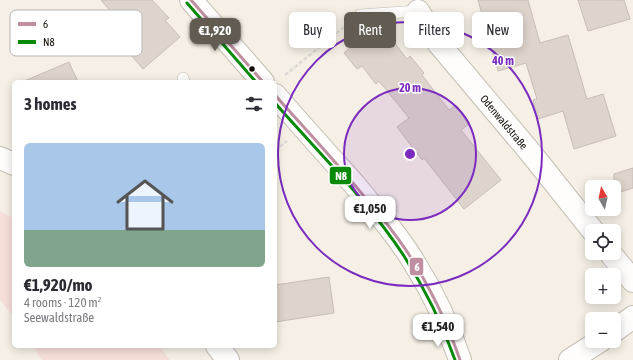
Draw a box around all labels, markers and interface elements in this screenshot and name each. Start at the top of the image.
legend [10,10,142,56]
chip: Buy [289,12,336,48]
chip: Rent [344,12,396,48]
chip: Filters [404,12,464,48]
chip: New [472,12,523,48]
text: 6 [43,18,48,30]
pin: €1,920 [182,18,248,52]
text: €1,920 [199,23,231,38]
text: N8 [43,36,55,48]
text: 40 m [491,54,514,68]
unlabelled marker [247,64,257,74]
text: 20 m [399,81,421,95]
icon: filters [243,93,265,115]
street label: Odenwaldstraße [478,93,530,151]
text: 3 homes [24,94,77,114]
centre of rings [403,147,417,161]
line badge: N8 [329,166,352,185]
icon: home [109,169,181,241]
text: N8 [335,170,347,182]
north arrow [585,180,621,216]
map controls [585,180,621,348]
pin: €1,050 [337,196,403,230]
text: €1,050 [354,201,386,216]
button: locate [585,224,621,260]
line badge: 6 [409,257,424,276]
text: 6 [414,261,420,273]
button: + [585,268,621,304]
text: €1,920/mo [24,275,93,295]
text: 4 rooms · 120 m² [24,295,101,310]
text: Seewaldstraße [24,310,94,325]
button: − [585,312,621,348]
pin: €1,540 [405,314,471,348]
text: €1,540 [422,319,454,334]

